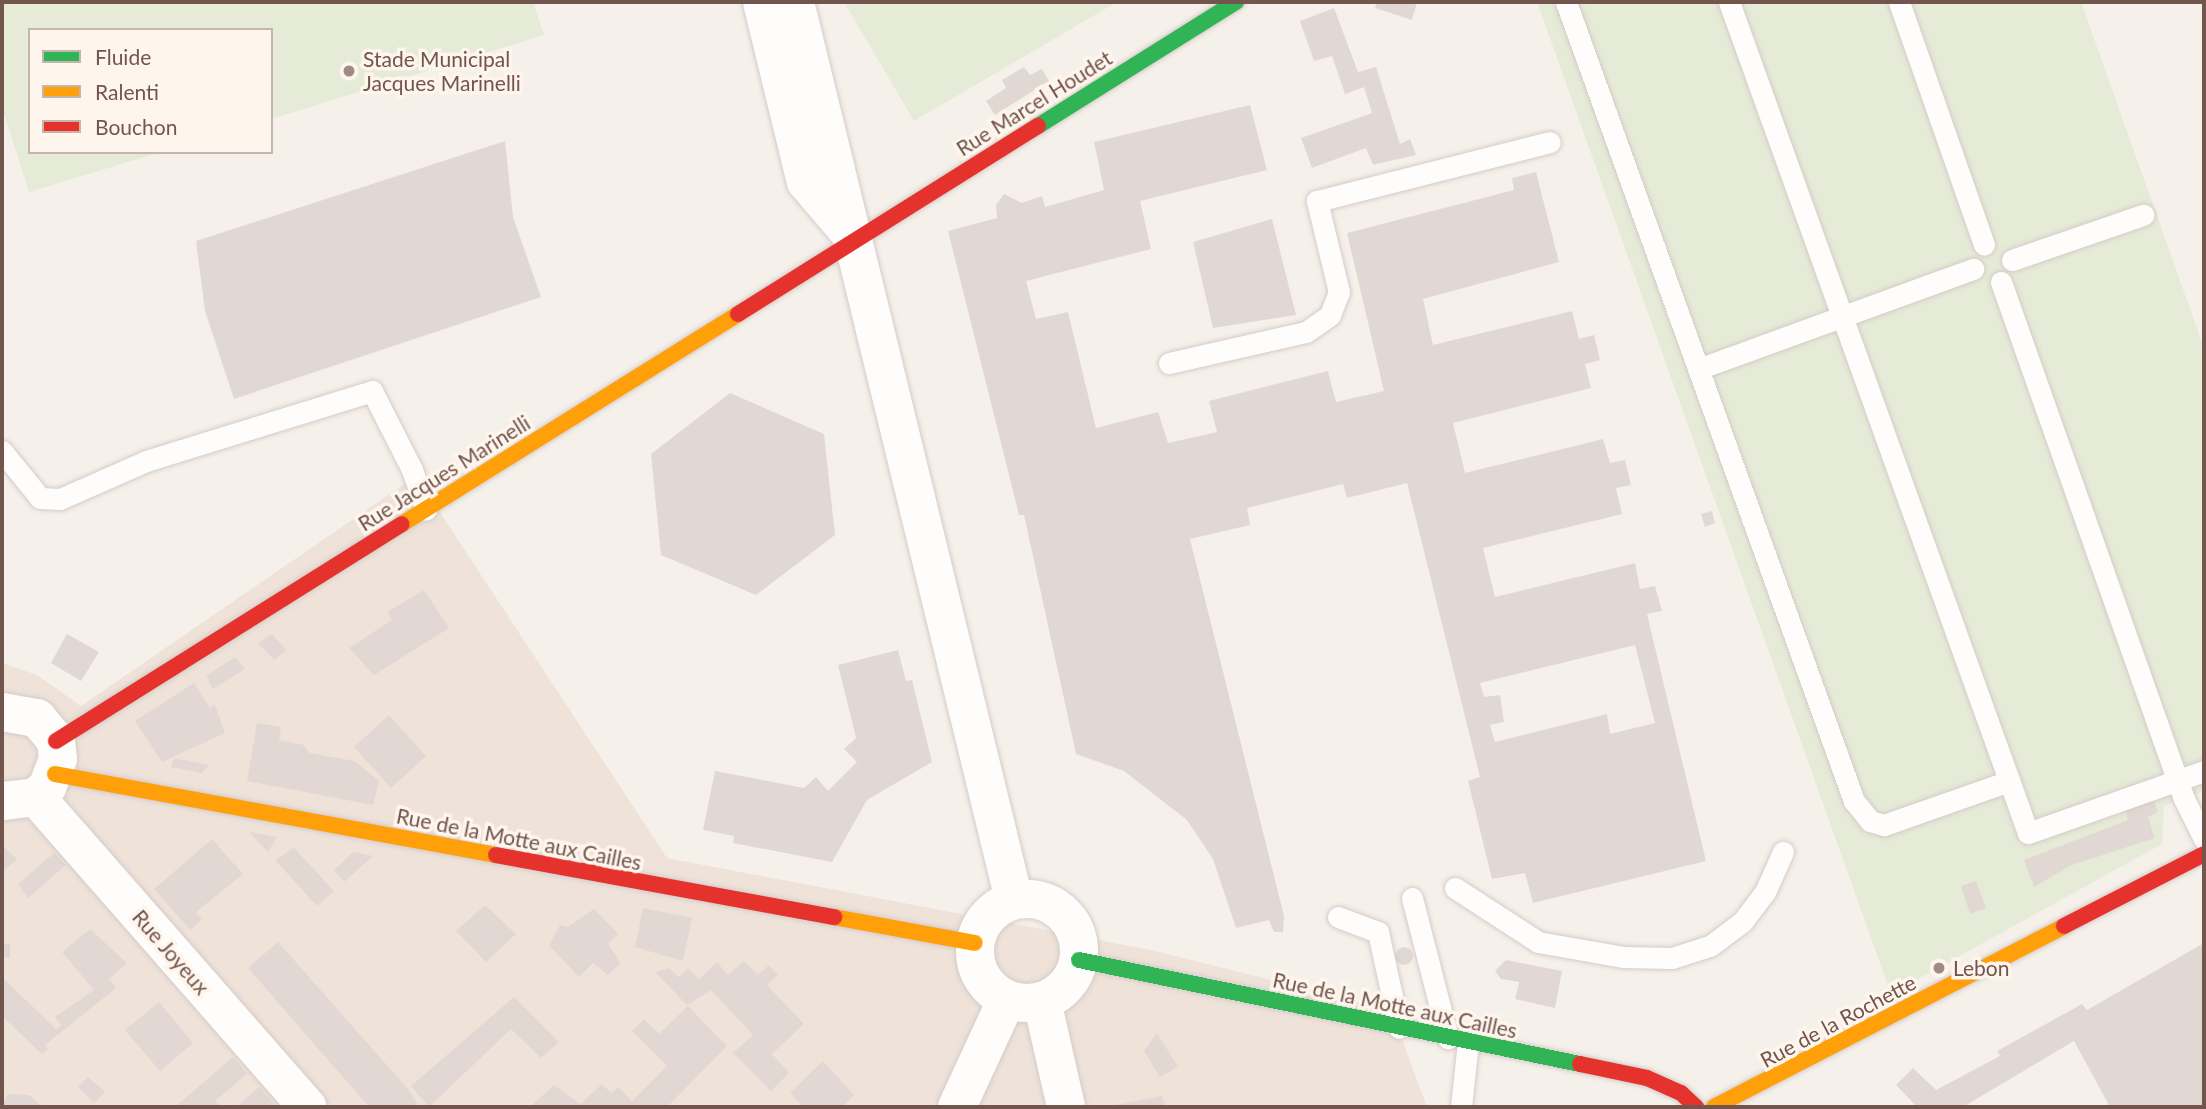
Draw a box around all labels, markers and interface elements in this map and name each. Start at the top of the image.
legend [28,28,273,154]
text: Fluide [95,44,151,69]
street label: Rue Marcel Houdet [952,45,1116,161]
place label: Stade Municipal Jacques Marinelli [363,46,521,96]
marker: Stade Municipal Jacques Marinelli [341,63,357,79]
text: Ralenti [95,79,159,104]
text: Bouchon [95,114,177,139]
street label: Rue Jacques Marinelli [353,410,535,536]
street label: Rue de la Motte aux Cailles [394,803,644,875]
street label: Rue Joyeux [127,904,215,1000]
place label: Lebon [1953,955,2009,981]
marker: Lebon [1931,960,1947,976]
street label: Rue de la Motte aux Cailles [1271,967,1519,1043]
street label: Rue de la Rochette [1756,969,1920,1073]

